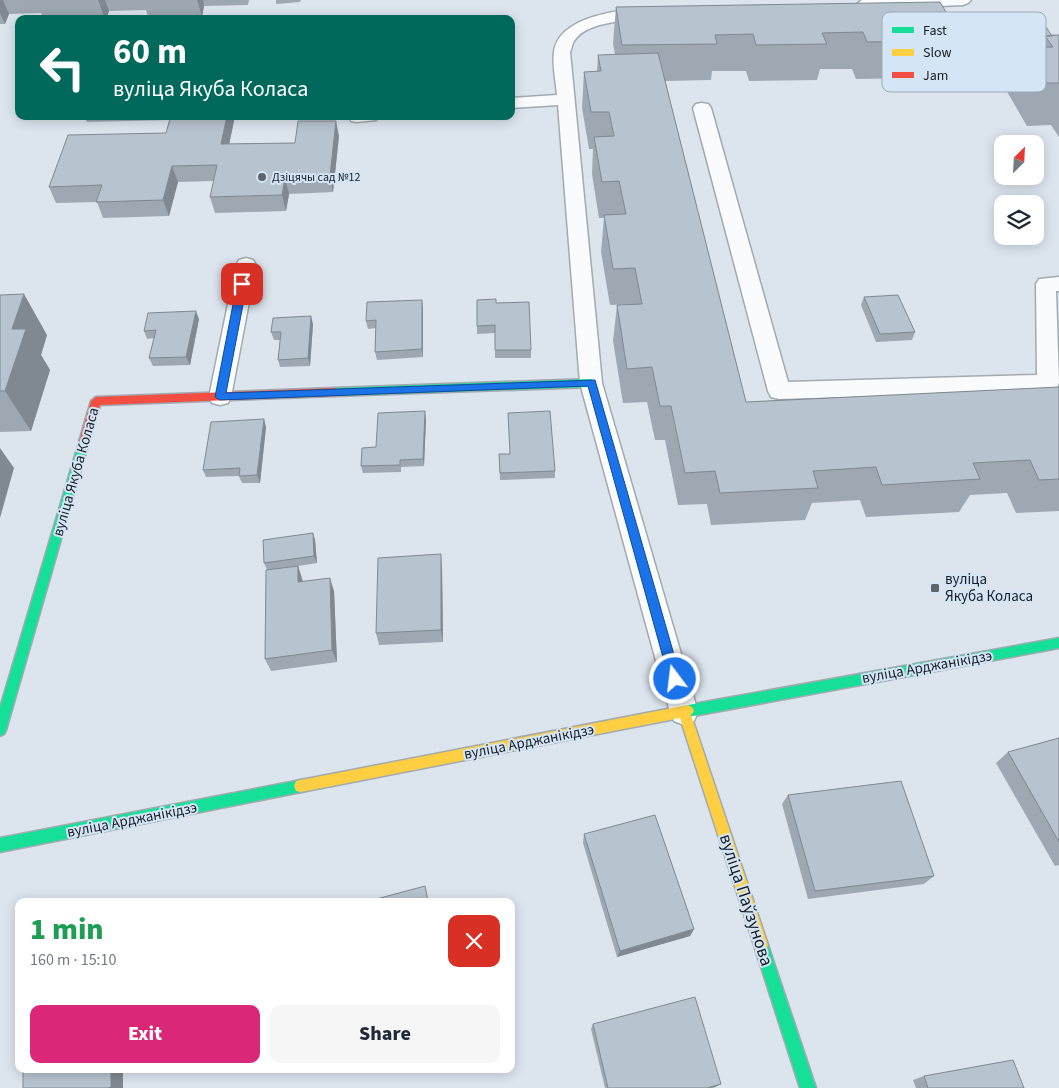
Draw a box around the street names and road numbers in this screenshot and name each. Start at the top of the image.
street label: вуліца Якуба Коласа [48,405,104,539]
street label: вуліца Арджанікідзэ [860,645,994,689]
street label: вуліца Арджанікідзэ [462,719,596,765]
street label: вуліца Арджанікідзэ [65,797,199,843]
street label: вуліца Паўзунова [713,831,779,969]

